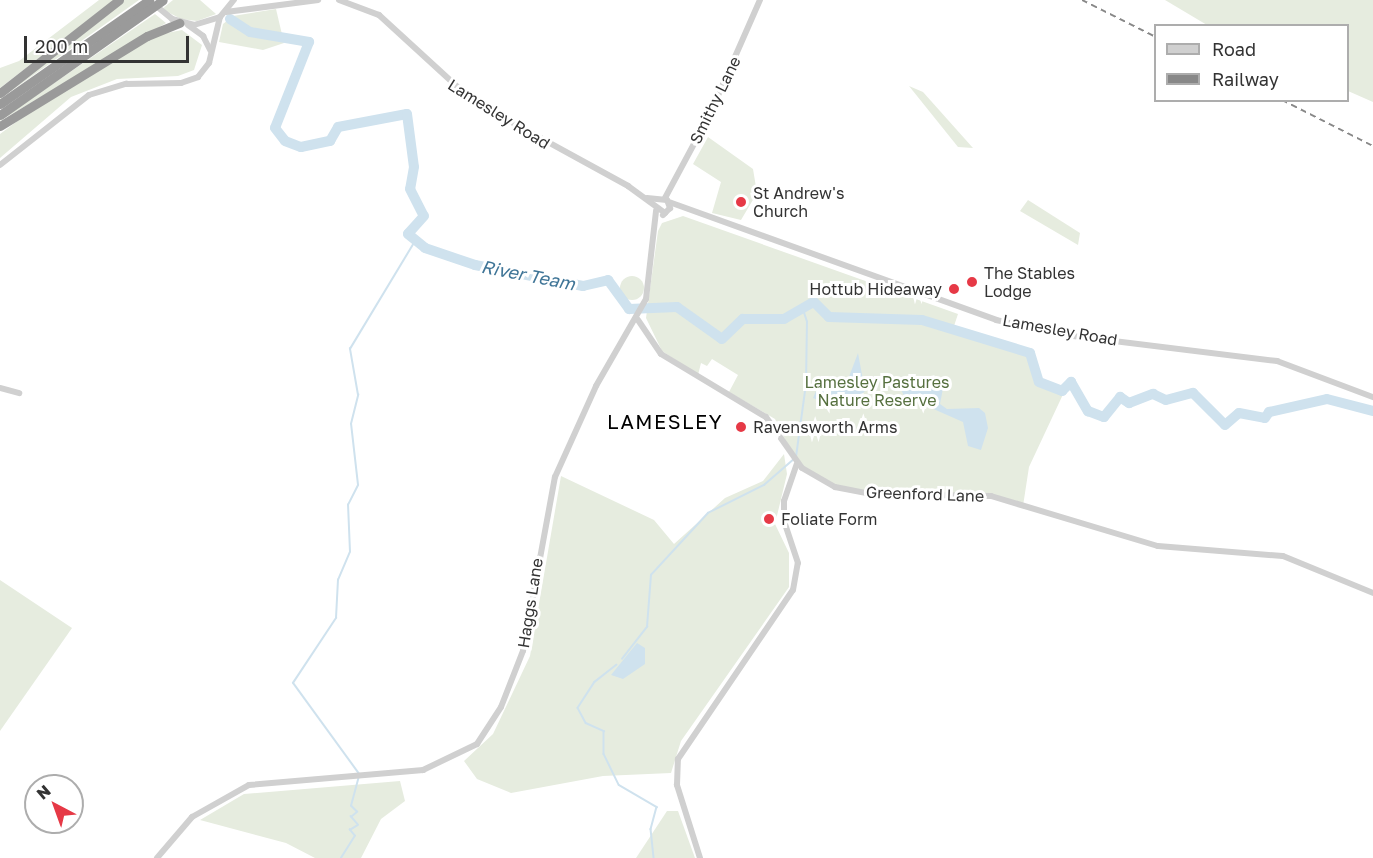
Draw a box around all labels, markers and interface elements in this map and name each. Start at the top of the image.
scale bar [27,24,192,62]
legend [1154,24,1349,102]
text: 200 m [35,35,88,57]
text: Road [1212,38,1256,60]
street label: Smithy Lane [686,53,744,147]
text: Railway [1212,68,1279,90]
street label: Lamesley Road [445,75,553,153]
place label: St Andrew's Church [753,183,844,221]
marker: St Andrew's Church [734,195,748,209]
water label: River Team [479,255,577,295]
place label: The Stables Lodge [984,263,1075,301]
marker: The Stables Lodge [965,275,979,289]
place label: Hottub Hideaway [809,279,942,299]
marker: Hottub Hideaway [947,282,961,296]
street label: Lamesley Road [1001,310,1119,350]
park label: Lamesley Pastures Nature Reserve [805,372,949,410]
district label: LAMESLEY [607,409,723,433]
place label: Ravensworth Arms [753,417,897,437]
marker: Ravensworth Arms [734,420,748,434]
street label: Greenford Lane [866,482,984,506]
place label: Foliate Form [781,509,877,529]
marker: Foliate Form [762,512,776,526]
street label: Haggs Lane [513,557,547,649]
north arrow [24,774,84,834]
text: N [32,780,55,803]

